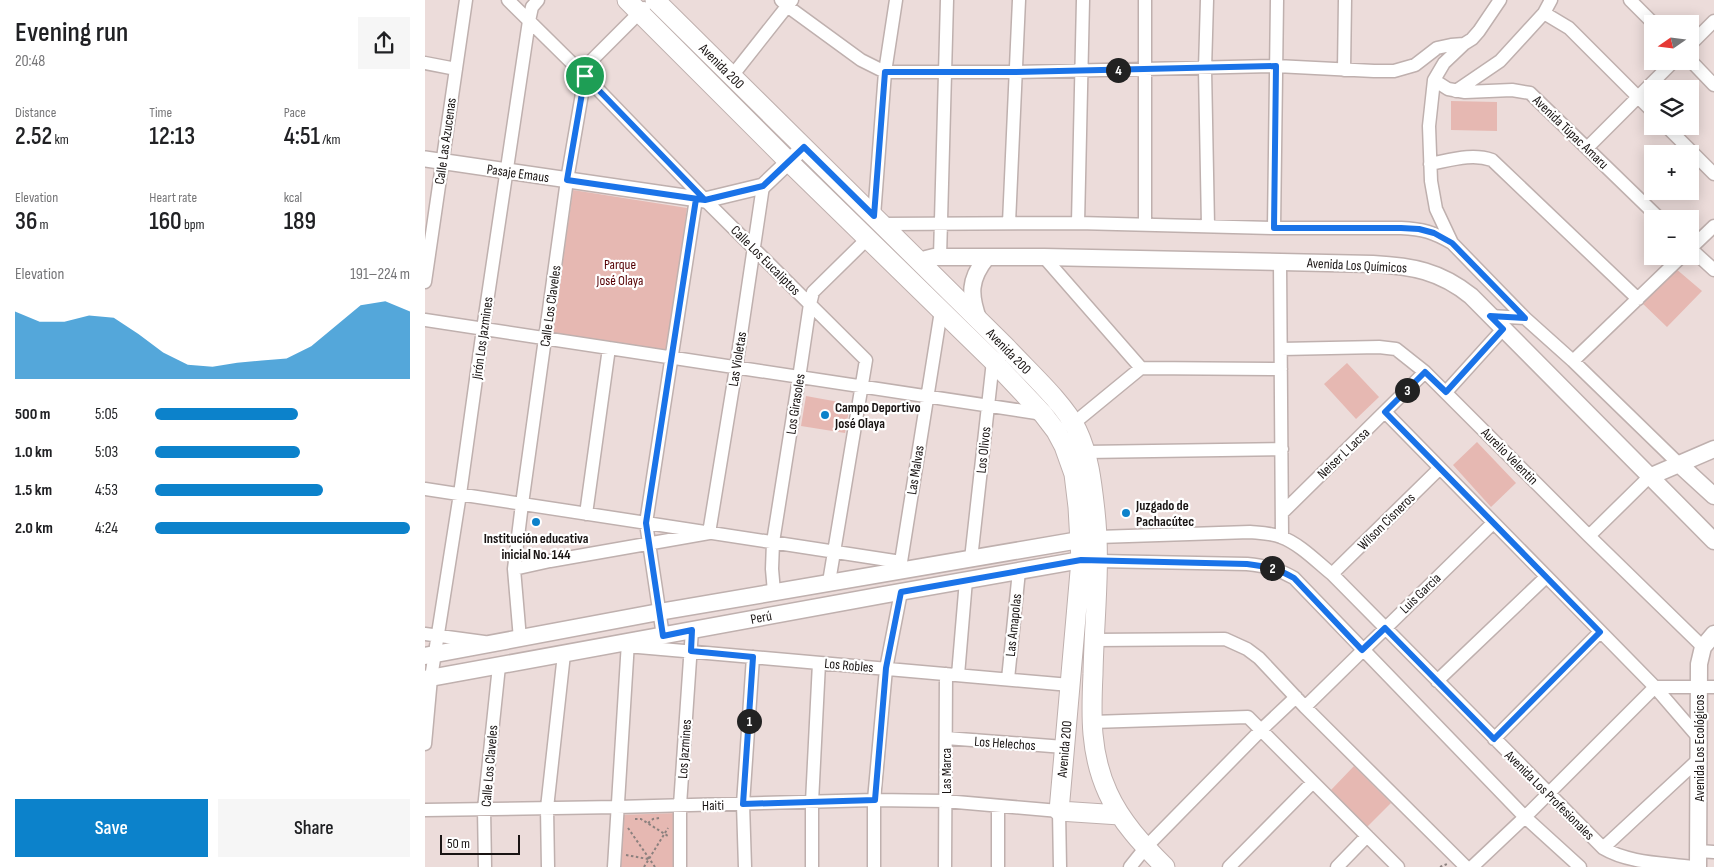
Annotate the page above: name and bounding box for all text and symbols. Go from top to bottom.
north arrow [1644,15,1699,70]
map controls [1644,15,1699,265]
text: Evening run [15,16,128,49]
button: share [358,17,410,69]
street label: Avenida 200 [695,39,748,93]
text: 20:48 [15,52,45,71]
pin [564,55,606,97]
pin: 4 [1105,58,1131,82]
icon: arrive [571,62,599,90]
text: 4 [1115,62,1122,79]
button: layers [1644,80,1699,135]
street label: Avenida Túpac Amaru [1528,91,1612,173]
street label: Calle Las Azucenas [431,97,460,186]
text: Distance [15,104,56,121]
text: Time [149,104,172,121]
text: Pace [284,104,306,121]
text: 2.52 [15,121,52,152]
text: 12:13 [149,121,195,152]
text: 4:51 [284,121,320,152]
text: km [52,131,69,148]
text: /km [320,131,340,148]
button: + [1644,145,1699,200]
street label: Pasaje Emaus [486,161,550,186]
text: Elevation [15,189,58,206]
text: Heart rate [149,189,197,206]
text: kcal [284,189,302,206]
text: 36 [15,206,37,237]
text: 160 [149,206,182,237]
text: 189 [284,206,316,237]
button: − [1644,210,1699,265]
text: m [37,216,49,233]
text: bpm [182,216,205,233]
street label: Calle Los Eucaliptos [727,222,804,299]
street label: Avenida Los Químicos [1305,254,1407,277]
park label: Parque José Olaya [596,256,643,289]
street label: Calle Los Claveles [536,264,565,348]
text: Elevation [15,265,64,284]
text: 191–224 m [350,265,410,284]
street label: Jirón Los Jazmines [468,296,497,381]
street label: Avenida 200 [982,324,1035,378]
street label: Las Violetas [725,330,750,388]
street label: Los Girasoles [782,373,809,436]
pin: 3 [1395,378,1419,402]
text: 3 [1404,382,1411,399]
place label: Campo Deportivo José Olaya [834,399,921,432]
text: 500 m [15,405,50,424]
text: 5:05 [95,405,118,424]
marker: Campo Deportivo José Olaya [819,409,831,421]
street label: Neiser L Lacsa [1314,424,1373,482]
street label: Aurelio Velentin [1477,424,1542,488]
street label: Los Olivos [973,426,994,474]
text: 1.0 km [15,443,52,462]
text: 5:03 [95,443,118,462]
street label: Las Malvas [903,444,928,496]
text: 1.5 km [15,481,52,500]
text: 4:53 [95,481,118,500]
street label: Wilson Cisneros [1354,489,1419,554]
place label: Juzgado de Pachacútec [1135,497,1194,530]
marker: Juzgado de Pachacútec [1120,507,1132,519]
marker: Institución educativa inicial No. 144 [530,516,542,528]
text: 2.0 km [15,519,53,538]
text: 4:24 [95,519,118,538]
place label: Institución educativa inicial No. 144 [484,530,589,563]
pin: 2 [1259,556,1285,580]
text: 2 [1269,560,1276,577]
street label: Luis Garcia [1396,570,1444,617]
street label: Las Amapolas [1002,593,1025,657]
street label: Perú [749,607,773,628]
street label: Los Robles [824,655,874,676]
street label: Avenida Los Ecológicos [1691,695,1708,802]
pin: 1 [737,708,761,734]
text: 1 [747,713,752,730]
street label: Los Jazmines [674,719,695,779]
street label: Avenida 200 [1053,720,1075,779]
street label: Calle Los Claveles [477,724,502,808]
street label: Los Helechos [974,733,1036,754]
street label: Avenida Los Profesionales [1501,746,1598,844]
street label: Las Marca [938,748,955,794]
street label: Haiti [702,797,724,814]
button: Save [15,799,208,857]
button: Share [218,799,410,857]
scale bar [440,832,520,855]
text: 50 m [447,835,470,852]

